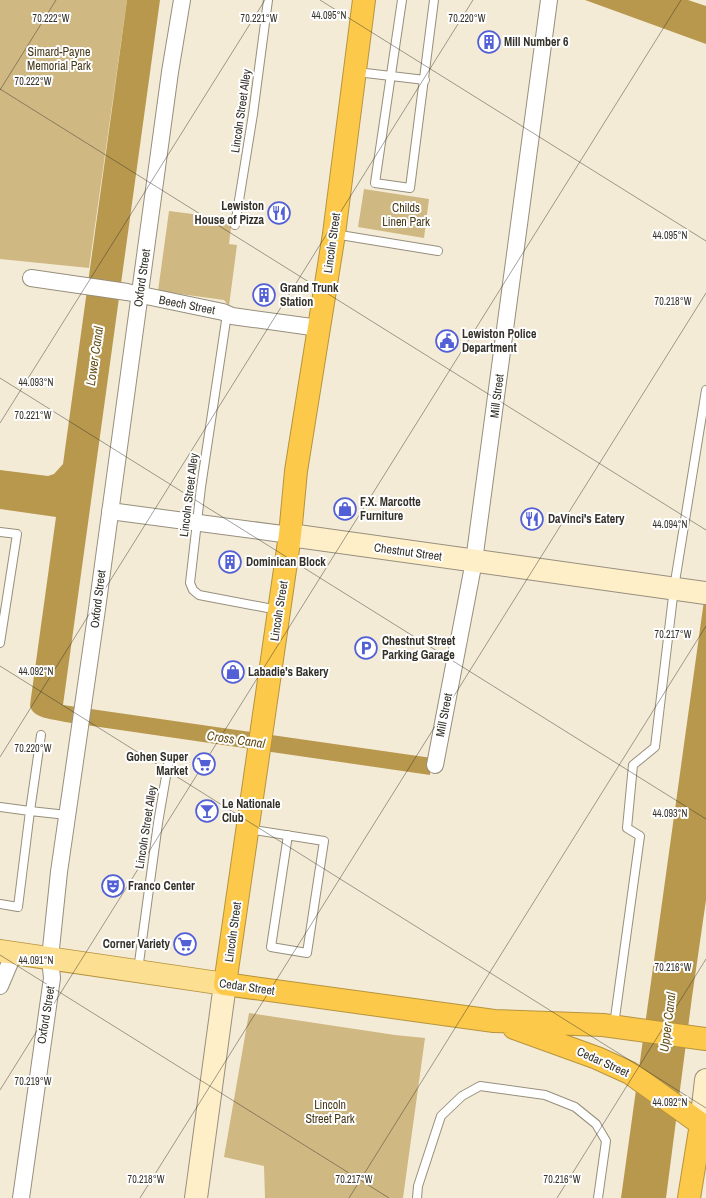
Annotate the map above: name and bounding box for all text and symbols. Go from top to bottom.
text: 44.095°N [312,9,347,22]
text: 70.222°W [33,12,70,25]
text: 70.221°W [241,12,278,25]
text: 70.220°W [449,12,486,25]
building icon: Mill Number 6 [476,29,502,55]
place label: Mill Number 6 [504,34,569,50]
park label: Simard-Payne Memorial Park [27,44,91,74]
street label: Lincoln Street Alley [227,68,255,154]
text: 70.222°W [15,75,52,88]
place label: Lewiston House of Pizza [195,198,265,228]
restaurant icon: Lewiston House of Pizza [266,200,292,226]
park label: Childs Linen Park [382,200,430,230]
street label: Lincoln Street [320,212,344,274]
text: 44.095°N [653,229,688,242]
street label: Oxford Street [130,248,154,308]
place label: Grand Trunk Station [280,280,339,310]
building icon: Grand Trunk Station [251,282,277,308]
street label: Beech Street [158,292,217,318]
text: 70.218°W [655,295,692,308]
water label: Lower Canal [82,325,107,387]
place label: Lewiston Police Department [462,326,537,356]
public building icon: Lewiston Police Department [434,328,460,354]
street label: Mill Street [486,373,508,419]
text: 44.093°N [19,376,54,389]
text: 70.221°W [15,409,52,422]
street label: Lincoln Street Alley [176,452,202,538]
place label: F.X. Marcotte Furniture [360,494,421,524]
shop icon: F.X. Marcotte Furniture [332,496,358,522]
restaurant icon: DaVinci's Eatery [519,506,545,532]
place label: DaVinci's Eatery [548,511,625,527]
text: 44.094°N [653,518,688,531]
street label: Chestnut Street [373,539,443,565]
building icon: Dominican Block [217,549,243,575]
place label: Dominican Block [246,554,326,570]
street label: Oxford Street [86,569,110,629]
street label: Lincoln Street [266,580,292,642]
text: 70.217°W [655,628,692,641]
place label: Chestnut Street Parking Garage [382,633,456,663]
parking icon: Chestnut Street Parking Garage [353,635,379,661]
shop icon: Labadie's Bakery [220,659,246,685]
place label: Labadie's Bakery [248,664,329,680]
text: 44.092°N [19,665,54,678]
street label: Mill Street [432,691,456,738]
water label: Cross Canal [206,727,267,752]
text: 70.220°W [15,742,52,755]
place label: Gohen Super Market [126,749,189,779]
supermarket icon: Gohen Super Market [191,751,217,777]
street label: Lincoln Street Alley [132,784,161,870]
place label: Le Nationale Club [222,796,281,826]
bar icon: Le Nationale Club [194,798,220,824]
text: 44.093°N [653,807,688,820]
theatre icon: Franco Center [100,873,126,899]
place label: Franco Center [128,878,195,894]
street label: Lincoln Street [221,901,245,963]
supermarket icon: Corner Variety [172,931,198,957]
place label: Corner Variety [103,936,171,952]
text: 44.091°N [19,954,54,967]
text: 70.216°W [655,961,692,974]
street label: Cedar Street [218,975,276,999]
street label: Oxford Street [34,985,59,1045]
water label: Upper Canal [655,991,680,1053]
street label: Cedar Street [574,1043,632,1081]
text: 70.219°W [15,1075,52,1088]
text: 44.092°N [653,1096,688,1109]
park label: Lincoln Street Park [305,1097,355,1127]
text: 70.218°W [128,1173,165,1186]
text: 70.217°W [336,1173,373,1186]
text: 70.216°W [544,1173,581,1186]

